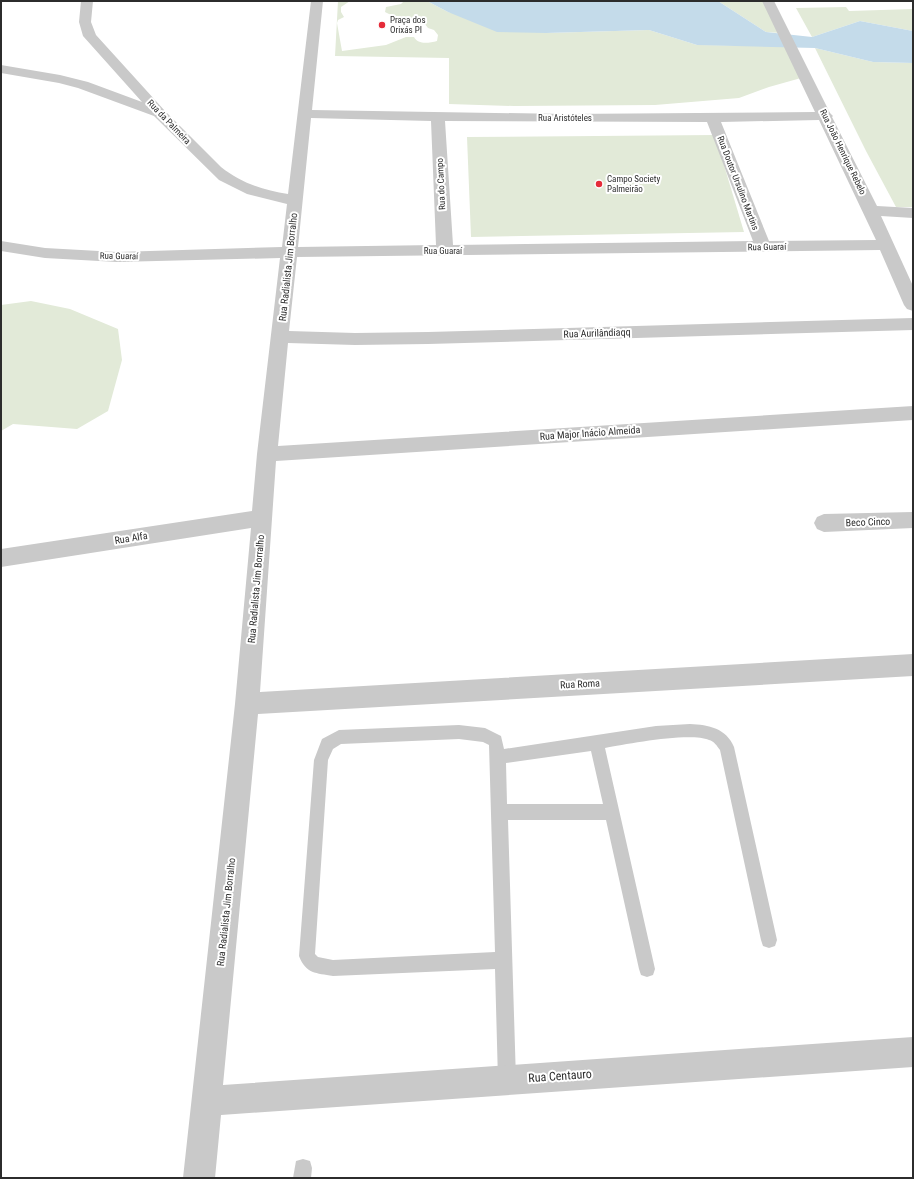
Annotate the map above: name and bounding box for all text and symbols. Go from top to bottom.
place label: Praça dos Orixás PI [390,15,426,35]
marker: Praça dos Orixás PI [377,20,387,30]
street label: Rua da Palmeira [145,98,193,146]
street label: Rua João Henrique Rebelo [818,108,868,197]
street label: Rua Aristóteles [538,113,592,123]
street label: Rua Doutor Ursulino Martins [715,135,761,231]
street label: Rua do Campo [435,157,447,210]
place label: Campo Society Palmeirão [607,174,661,194]
marker: Campo Society Palmeirão [594,179,604,189]
street label: Rua Radialista Jim Borralho [277,212,299,322]
street label: Rua Guaraí [748,242,787,252]
street label: Rua Guaraí [424,246,463,256]
street label: Rua Guaraí [100,251,139,261]
street label: Rua Aurilândiaqq [563,326,631,340]
street label: Rua Major Inácio Almeida [539,424,641,442]
street label: Beco Cinco [846,516,890,528]
street label: Rua Alfa [114,530,148,546]
street label: Rua Radialista Jim Borralho [246,534,266,644]
street label: Rua Roma [560,677,600,691]
street label: Rua Radialista Jim Borralho [215,857,237,967]
street label: Rua Centauro [528,1067,592,1085]

